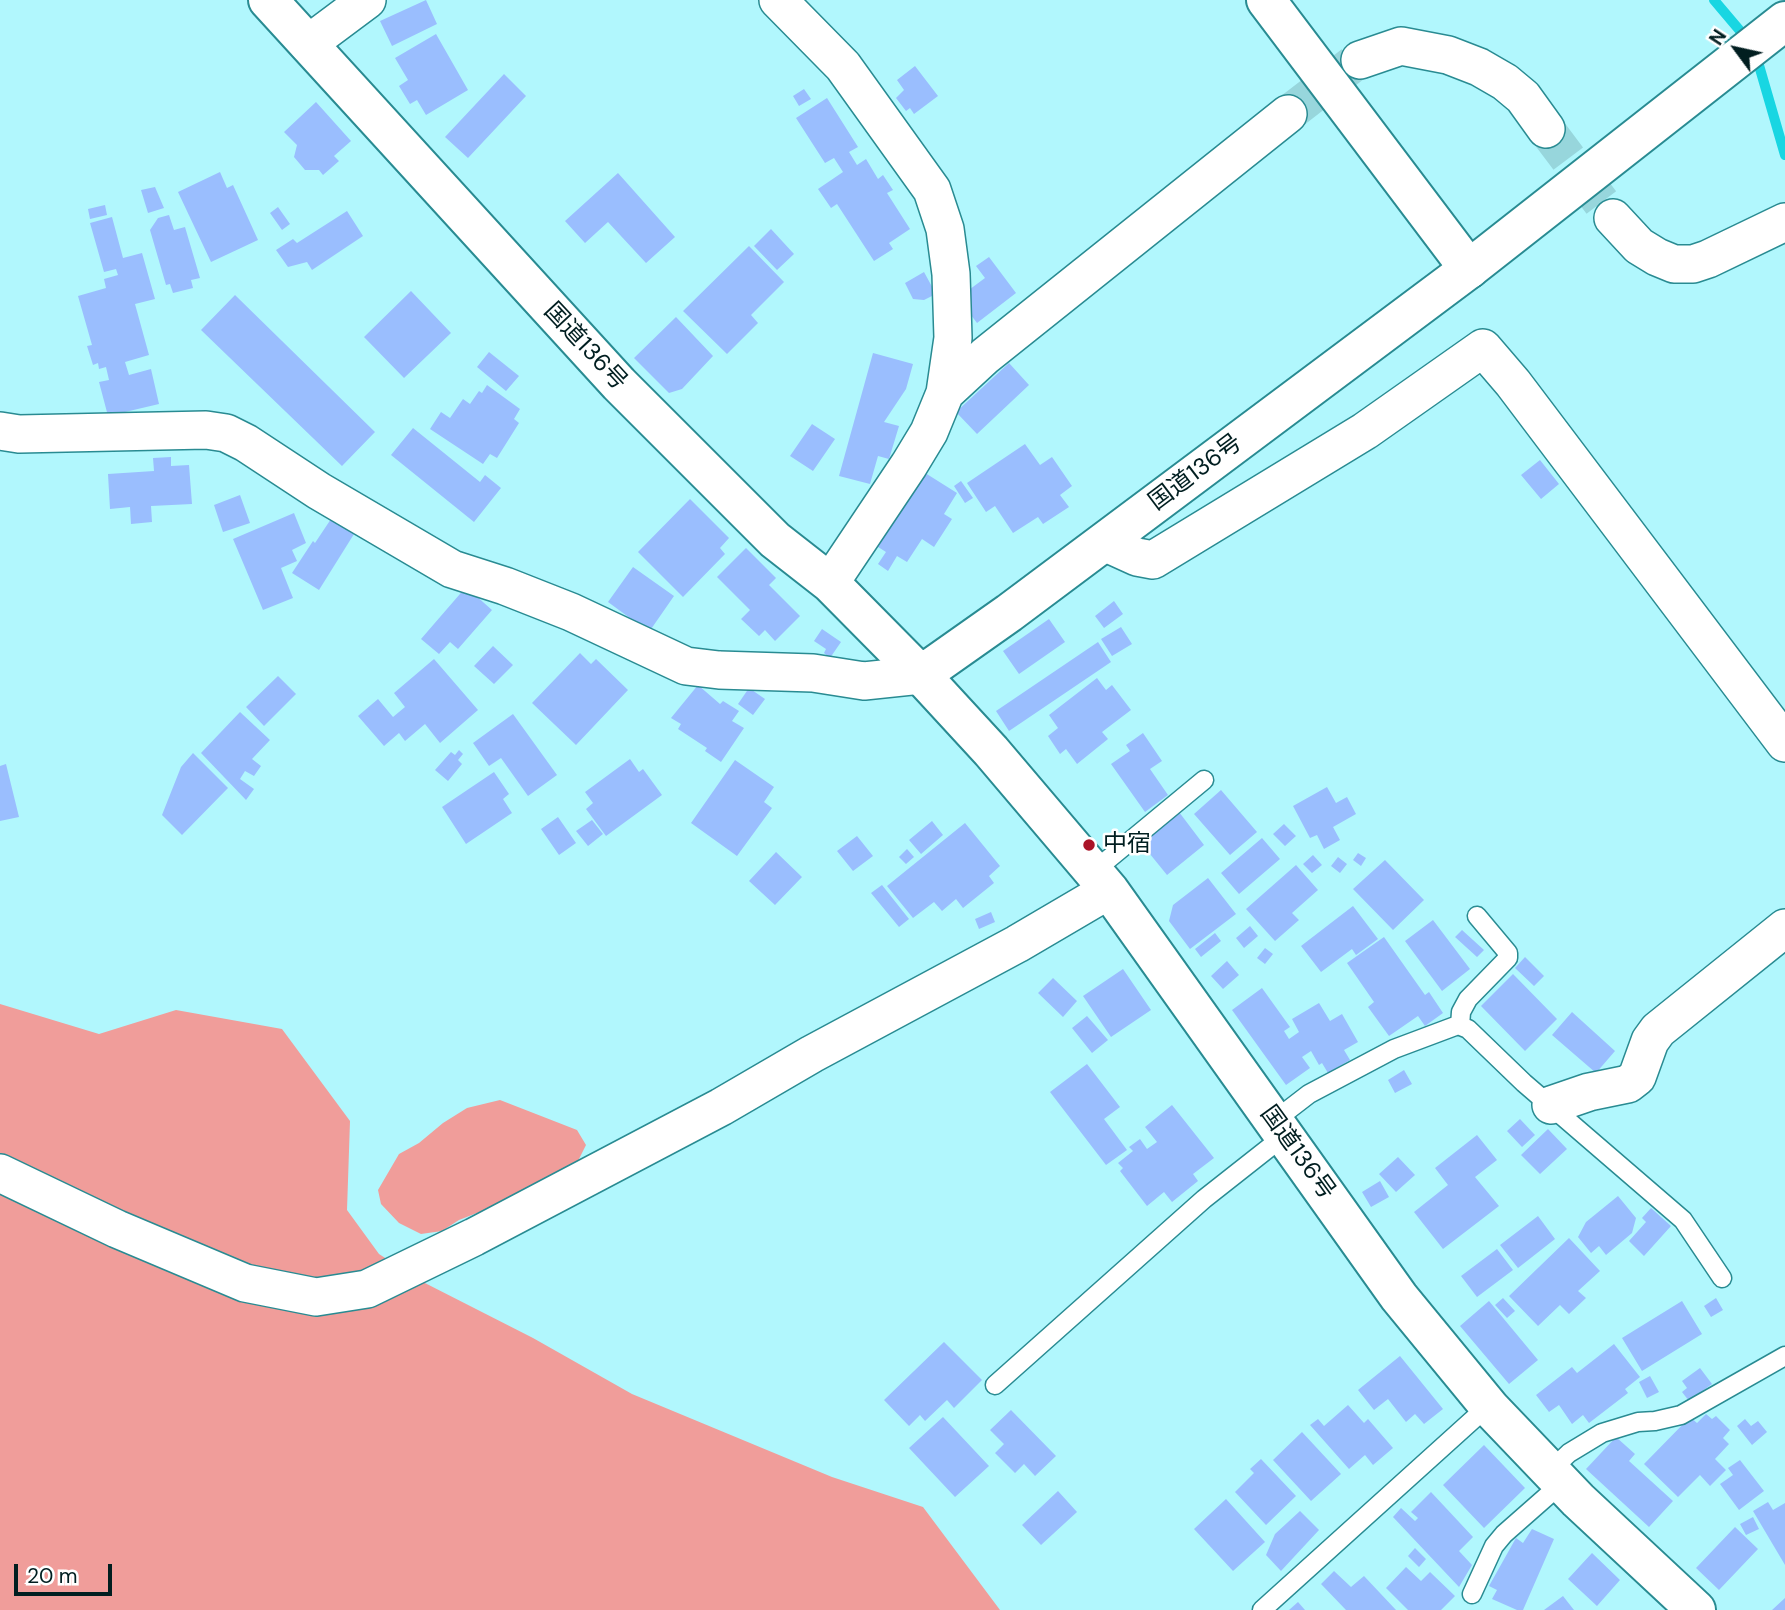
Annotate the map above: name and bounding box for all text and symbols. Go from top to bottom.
north arrow [1701,14,1771,84]
text: N [1704,25,1732,50]
street label: 国道136号 [537,297,633,397]
street label: 国道136号 [1144,429,1248,517]
place label: 中宿 [1103,831,1151,859]
marker: 中宿 [1081,837,1097,853]
street label: 国道136号 [1253,1101,1341,1205]
scale bar [18,1550,116,1594]
text: 20 m [27,1562,78,1590]

